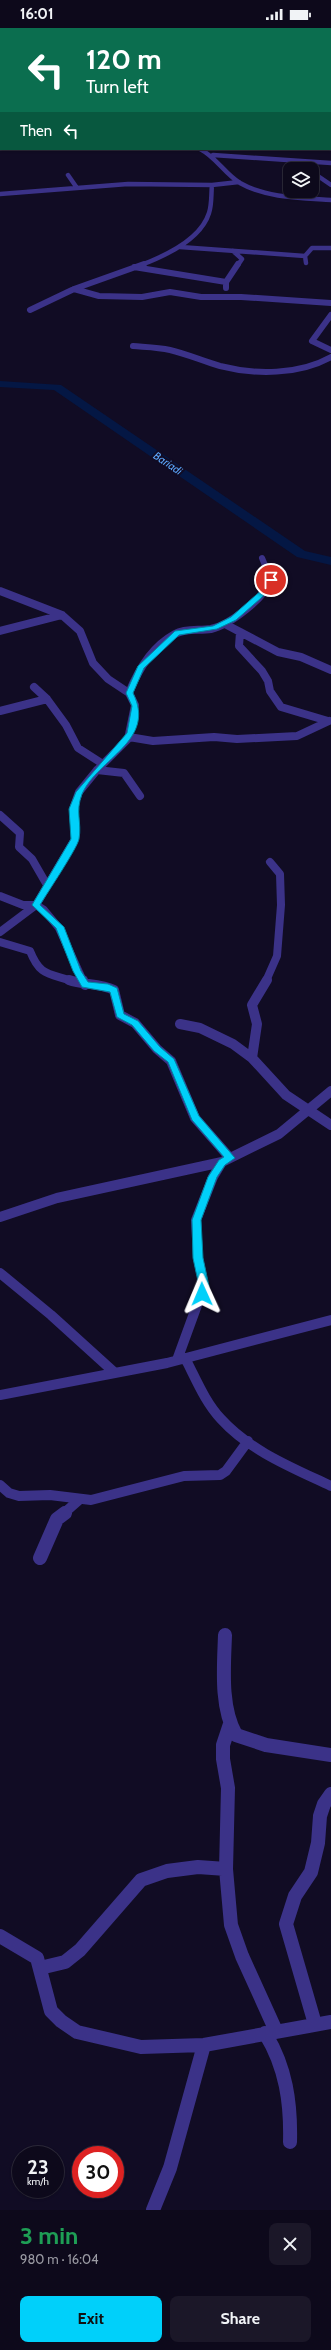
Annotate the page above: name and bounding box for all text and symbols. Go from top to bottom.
text: 16:01 [20,5,53,23]
text: 120 m [86,42,162,76]
icon: left [20,44,72,96]
text: Turn left [86,76,149,98]
icon: left [60,120,82,142]
text: Then [20,122,52,140]
map controls [283,162,319,198]
button: layers [283,162,319,198]
water label: Bariadi [151,448,186,478]
pin [254,563,288,597]
icon: arrive [260,569,282,591]
position arrow [181,1273,223,1315]
speed limit sign: 30 [72,2146,124,2198]
text: 23 [27,2155,49,2179]
text: km/h [27,2175,49,2188]
text: 3 min [20,2221,78,2250]
button: close [269,2223,311,2265]
text: 980 m · 16:04 [20,2251,99,2267]
button: Exit [20,2296,162,2342]
button: Share [170,2296,311,2342]

